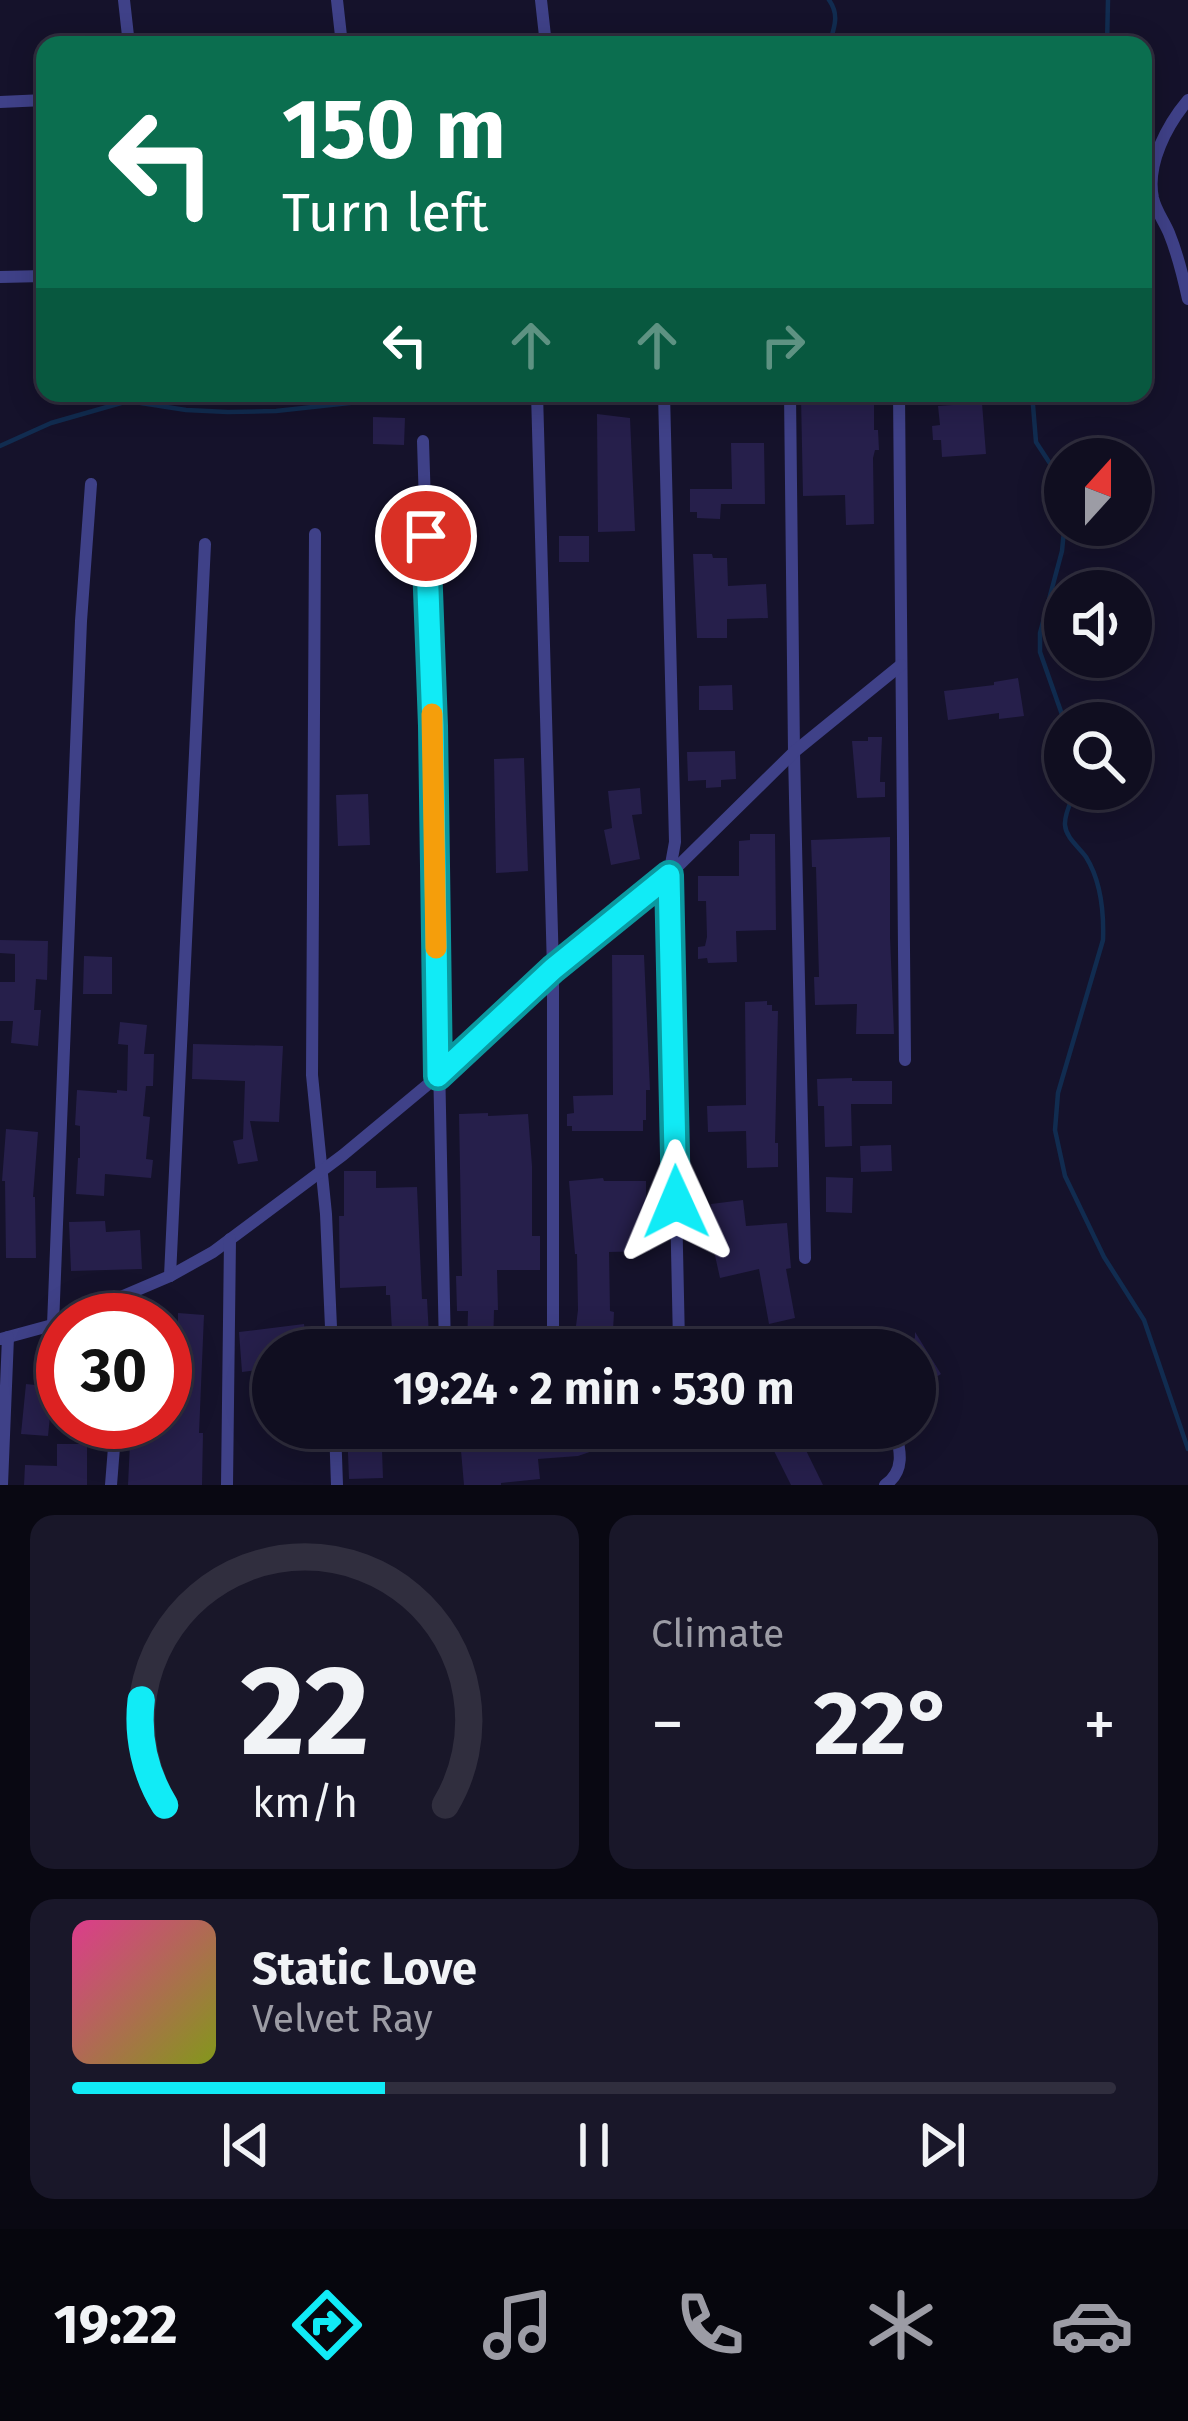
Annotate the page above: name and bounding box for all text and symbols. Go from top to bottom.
text: 150 m [282,79,506,180]
icon: left [84,84,240,240]
text: Turn left [282,181,489,245]
icon: left [372,312,438,378]
icon: ahead [498,312,564,378]
icon: ahead [624,312,690,378]
icon: right [750,312,816,378]
north arrow [1044,438,1152,546]
map controls [1044,438,1152,810]
pin [375,485,477,587]
icon: arrive [393,503,459,569]
button: sound [1044,570,1152,678]
button: search [1044,702,1152,810]
position arrow [613,1139,739,1265]
speed limit sign: 30 [36,1293,192,1449]
text: 19:24 · 2 min · 530 m [393,1362,795,1416]
text: Climate [651,1611,784,1657]
text: 22 [240,1637,369,1787]
text: 22° [814,1670,954,1778]
text: − [651,1685,684,1764]
text: + [1083,1685,1116,1764]
text: km/h [251,1777,358,1828]
text: Static Love [252,1942,477,1996]
text: Velvet Ray [252,1996,433,2042]
icon: previous [213,2112,279,2178]
icon: pause [561,2112,627,2178]
icon: next [909,2112,975,2178]
icon: directions [285,2283,369,2367]
icon: music [476,2283,560,2367]
icon: phone [668,2283,752,2367]
icon: climate [859,2283,943,2367]
icon: car [1050,2283,1134,2367]
text: 19:22 [54,2293,178,2357]

